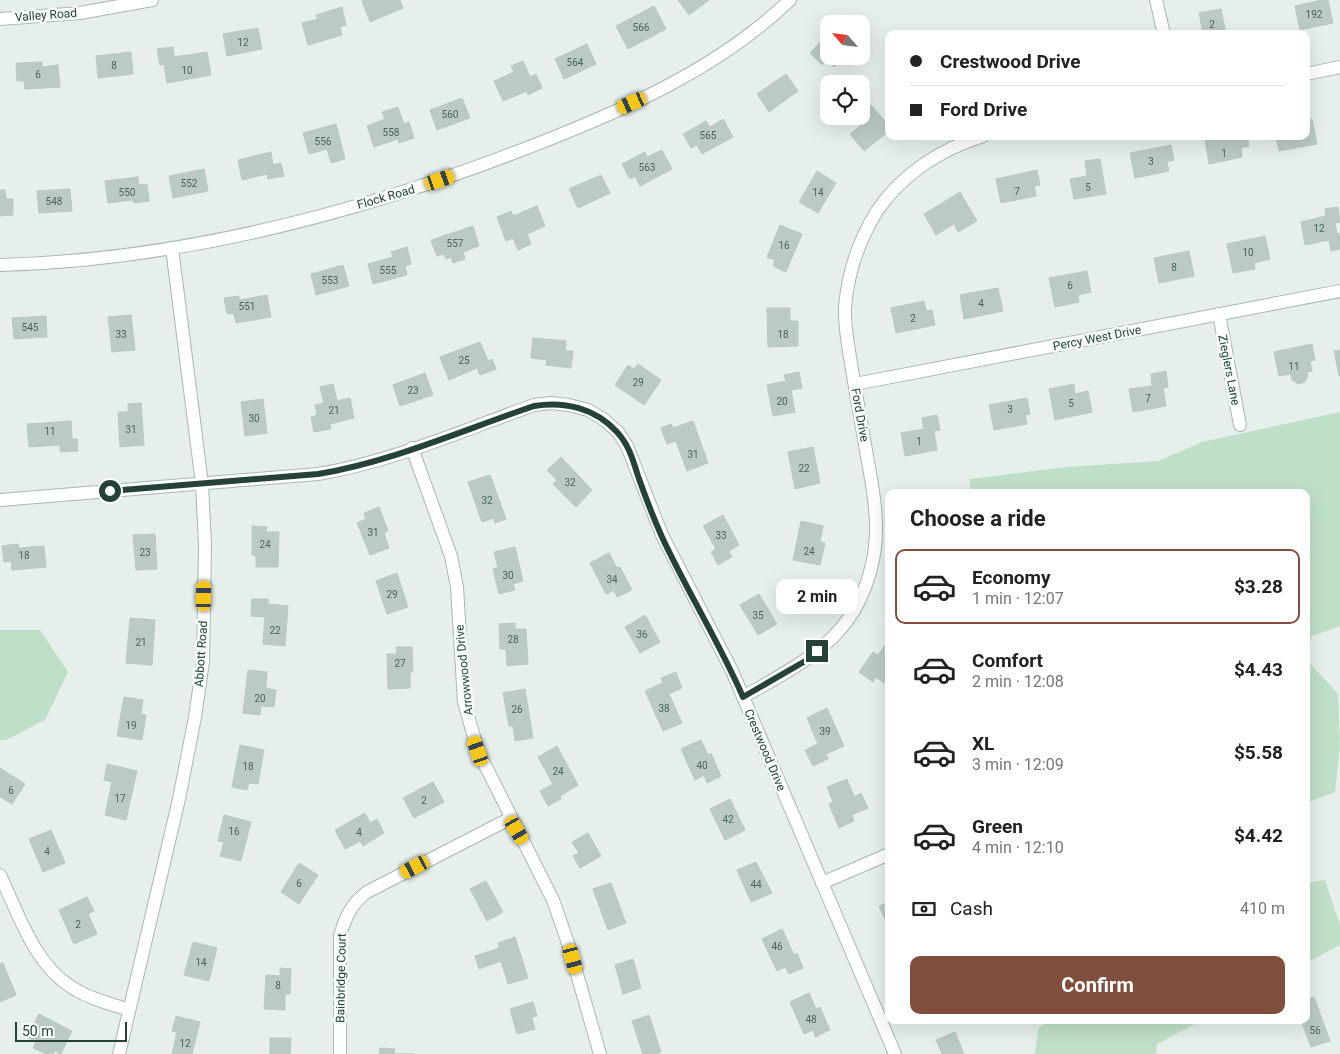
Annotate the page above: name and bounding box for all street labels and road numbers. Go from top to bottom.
street label: Valley Road [14,6,78,24]
street label: Flock Road [356,182,416,212]
street label: Percy West Drive [1052,323,1142,353]
street label: Zieglers Lane [1215,333,1243,407]
street label: Ford Drive [848,387,872,443]
street label: Abbott Road [192,620,210,688]
street label: Arrowwood Drive [452,624,476,716]
street label: Crestwood Drive [741,707,789,793]
street label: Bainbridge Court [333,933,349,1023]

